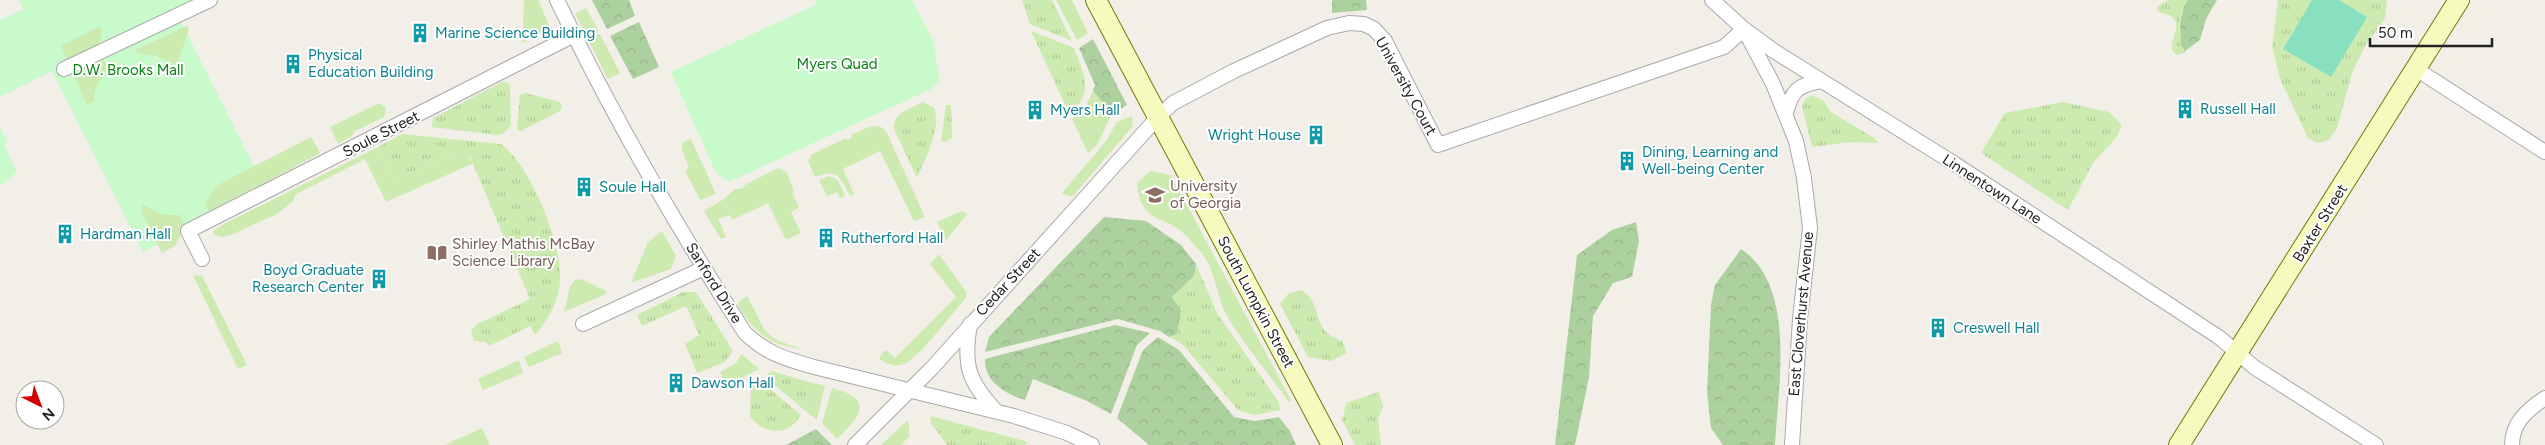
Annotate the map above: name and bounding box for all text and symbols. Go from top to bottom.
scale bar [2370,15,2492,47]
building icon: Marine Science Building [409,22,431,44]
place label: Marine Science Building [435,24,595,42]
text: 50 m [2378,24,2413,42]
street label: University Court [1372,34,1441,139]
place label: Physical Education Building [308,46,434,81]
building icon: Physical Education Building [282,53,304,75]
park label: Myers Quad [797,55,877,73]
park label: D.W. Brooks Mall [72,61,184,79]
building icon: Russell Hall [2174,98,2196,120]
building icon: Myers Hall [1024,99,1046,121]
place label: Russell Hall [2200,100,2276,118]
place label: Myers Hall [1050,101,1120,119]
street label: Soule Street [340,107,423,161]
building icon: Wright House [1305,124,1327,146]
place label: Wright House [1208,126,1301,144]
place label: Dining, Learning and Well-being Center [1642,143,1778,178]
building icon: Dining, Learning and Well-being Center [1616,150,1638,172]
street label: Linnentown Lane [1939,150,2045,228]
building icon: Soule Hall [573,176,595,198]
place label: University of Georgia [1170,177,1241,212]
place label: Soule Hall [599,178,666,196]
street label: Baxter Street [2289,180,2351,265]
school or university icon: University of Georgia [1144,184,1166,206]
building icon: Hardman Hall [54,223,76,245]
place label: Hardman Hall [80,225,171,243]
building icon: Rutherford Hall [815,227,837,249]
place label: Rutherford Hall [841,229,943,247]
street label: East Cloverhurst Avenue [1785,231,1817,397]
street label: South Lumpkin Street [1214,233,1299,371]
place label: Shirley Mathis McBay Science Library [452,235,595,270]
street label: Sanford Drive [682,239,746,327]
library icon: Shirley Mathis McBay Science Library [426,242,448,264]
street label: Cedar Street [972,244,1044,320]
place label: Boyd Graduate Research Center [252,261,364,296]
building icon: Boyd Graduate Research Center [368,268,390,290]
building icon: Creswell Hall [1927,317,1949,339]
place label: Creswell Hall [1953,319,2040,337]
building icon: Dawson Hall [665,372,687,394]
place label: Dawson Hall [691,374,774,392]
north arrow [15,380,65,430]
text: N [39,404,58,424]

